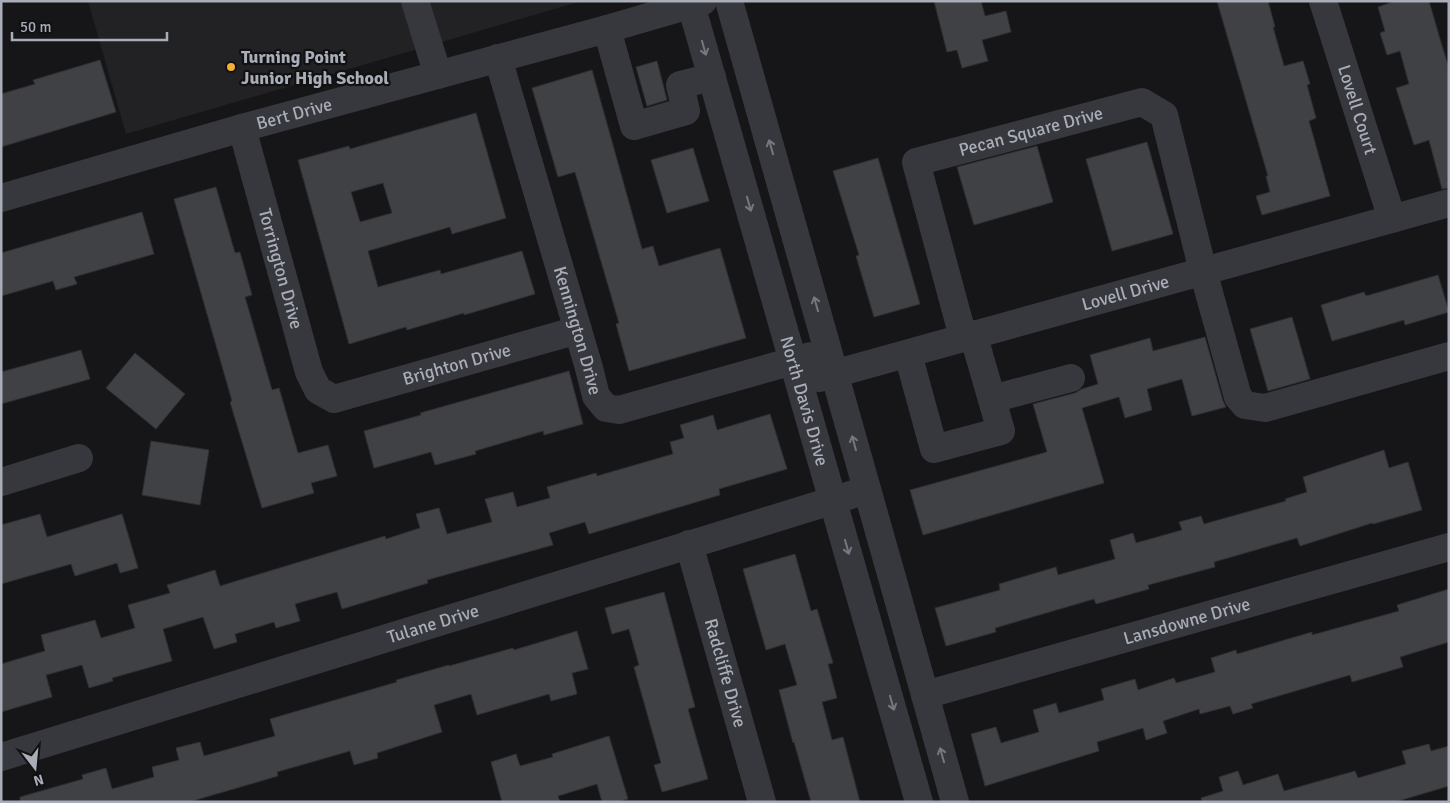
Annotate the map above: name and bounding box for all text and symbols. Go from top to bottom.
scale bar [12,10,168,42]
text: 50 m [20,18,51,36]
one-way arrow [699,40,709,56]
place label: Turning Point Junior High School [241,46,389,89]
marker: Turning Point Junior High School [225,61,237,73]
street label: Lovell Court [1333,62,1382,157]
street label: Bert Drive [254,93,334,135]
street label: Pecan Square Drive [956,102,1105,161]
one-way arrow [766,140,775,156]
one-way arrow [745,196,754,212]
street label: Torrington Drive [254,206,308,332]
street label: Kennington Drive [549,264,606,397]
street label: Lovell Drive [1079,270,1172,316]
one-way arrow [810,296,820,312]
street label: North Davis Drive [775,334,833,468]
street label: Brighton Drive [400,339,513,390]
one-way arrow [849,435,858,451]
one-way arrow [843,539,853,555]
street label: Lansdowne Drive [1121,593,1253,649]
street label: Tulane Drive [384,599,481,648]
street label: Radcliffe Drive [700,616,751,730]
one-way arrow [887,695,897,711]
north arrow [10,743,60,793]
one-way arrow [937,747,946,763]
text: N [31,771,45,790]

